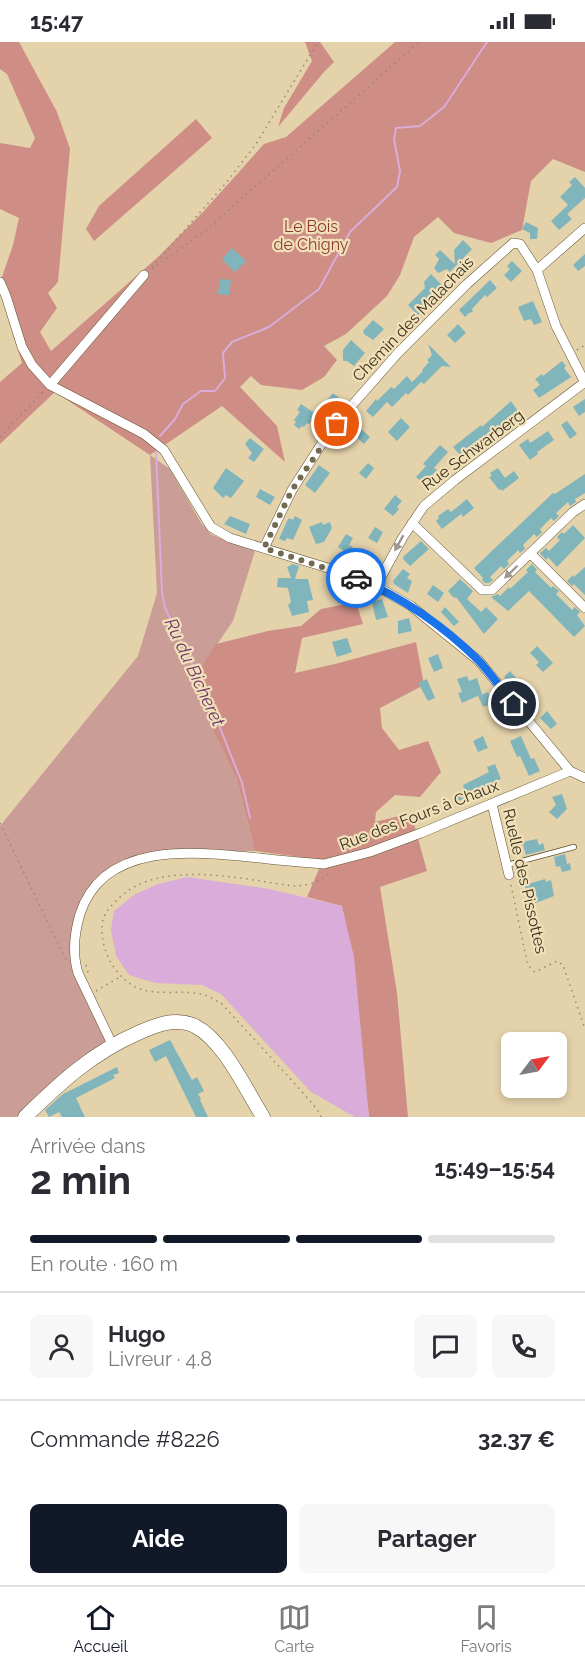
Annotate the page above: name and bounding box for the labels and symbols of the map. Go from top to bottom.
park label: Le Bois de Chigny [274,217,349,254]
street label: Chemin des Malachais [348,252,478,385]
pin [311,398,362,449]
street label: Rue Schwarberg [418,406,528,494]
one-way arrow [394,535,405,551]
courier [326,548,386,608]
one-way arrow [504,564,518,578]
water label: Ru du Bicheret [161,614,229,730]
pin [488,678,539,729]
street label: Rue des Fours à Chaux [337,776,501,854]
street label: Ruelle des Pissottes [499,806,551,956]
north arrow [501,1032,567,1098]

